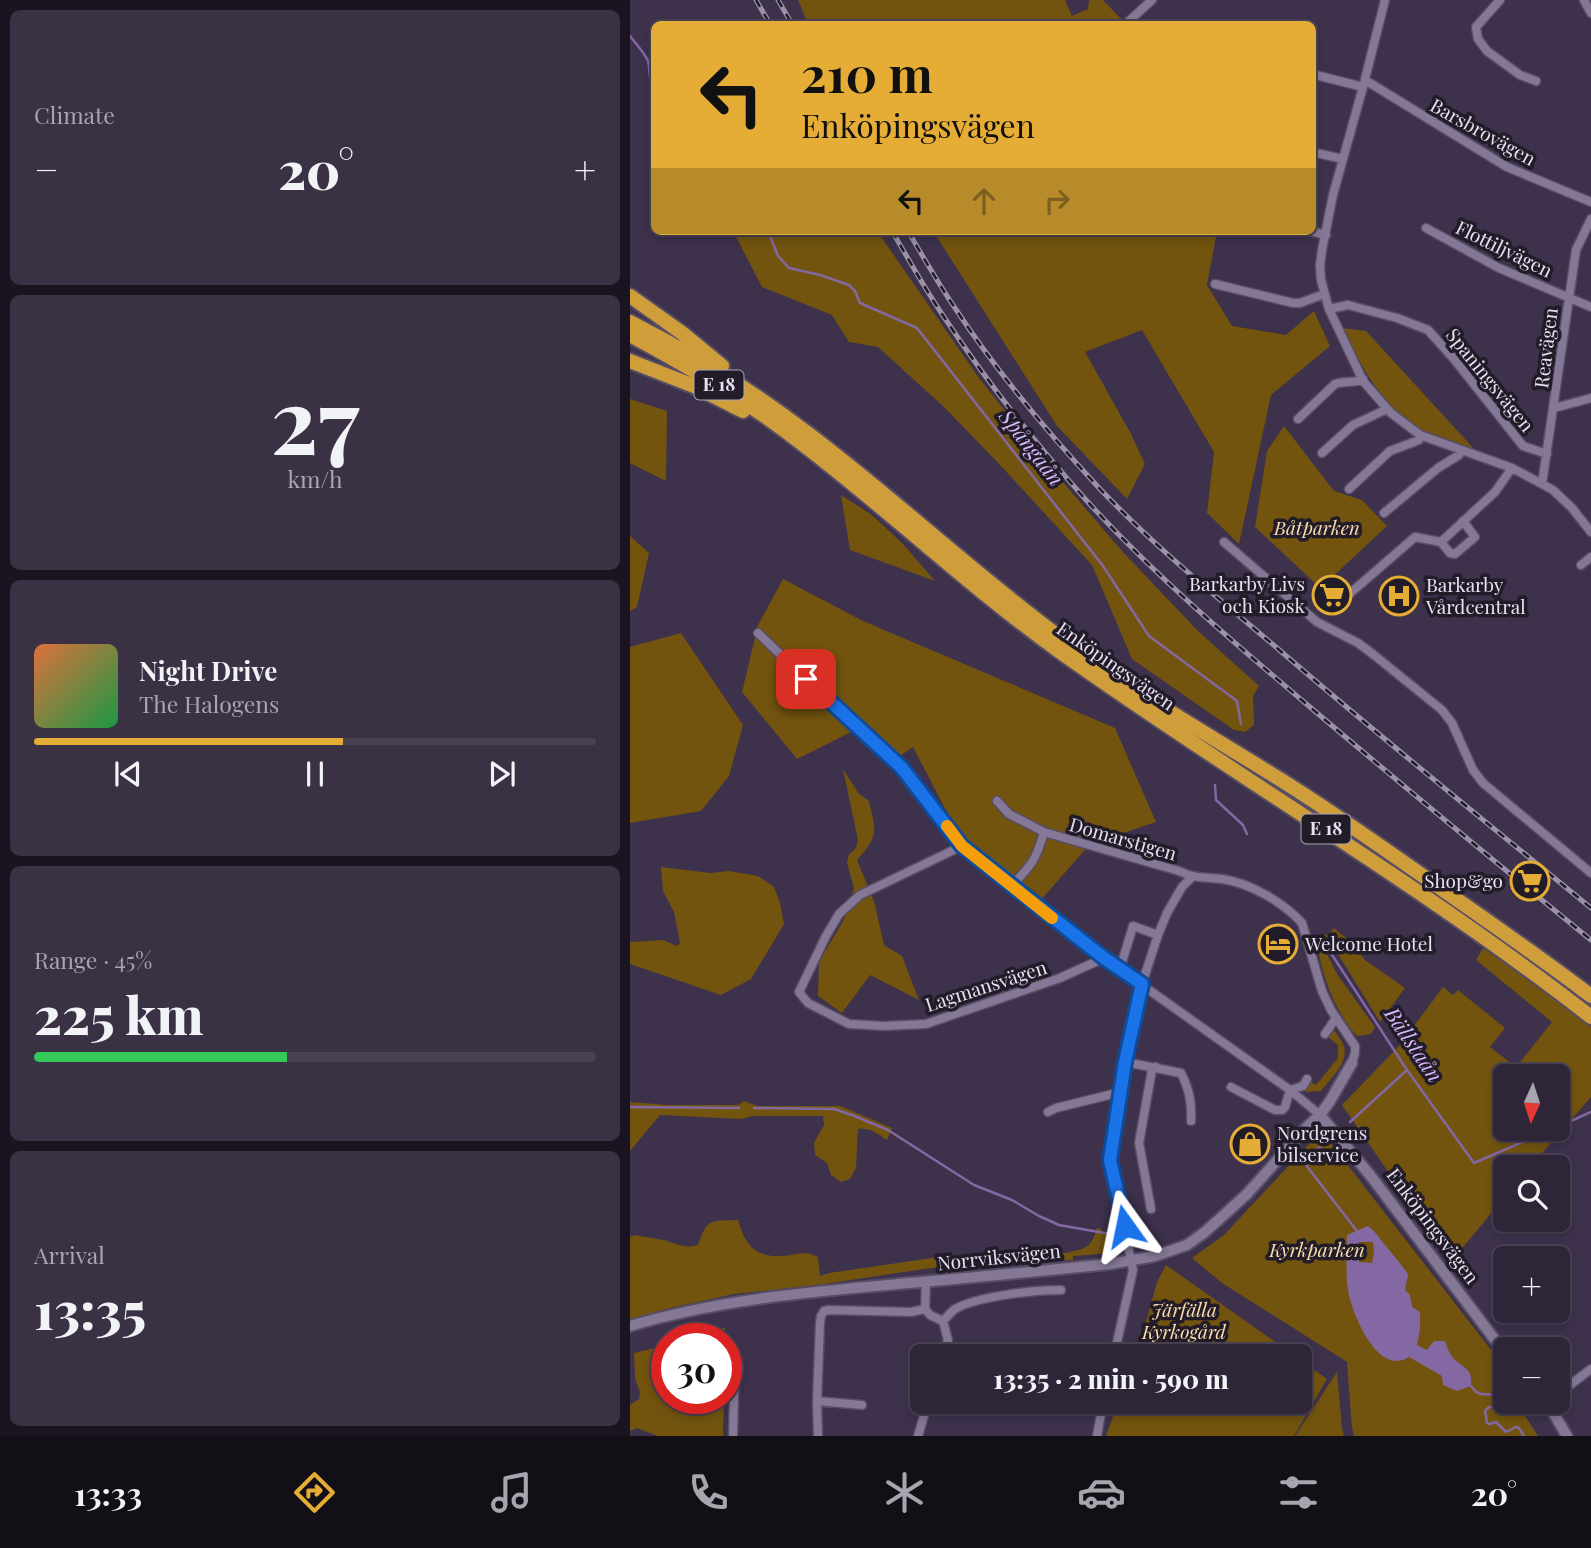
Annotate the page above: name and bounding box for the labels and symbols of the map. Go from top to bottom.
street label: Barsbrovägen [1426,91,1541,171]
street label: Flottiljvägen [1452,214,1558,283]
street label: Reavägen [1527,306,1563,390]
street label: Spaningsvägen [1441,322,1541,437]
road number: E 18 [694,370,744,400]
water label: Spångaån [993,402,1071,491]
park label: Båtparken [1273,514,1360,540]
place label: Barkarby Livs och Kiosk [1189,570,1306,618]
place label: Barkarby Vårdcentral [1425,571,1526,619]
supermarket icon: Barkarby Livs och Kiosk [1311,574,1353,616]
hospital icon: Barkarby Vårdcentral [1378,575,1420,617]
street label: Enköpingsvägen [1052,615,1181,716]
pin [776,649,836,709]
street label: Domarstigen [1067,810,1181,866]
road number: E 18 [1302,814,1350,844]
supermarket icon: Shop&go [1509,860,1551,902]
place label: Shop&go [1424,867,1503,893]
hotel icon: Welcome Hotel [1257,923,1299,965]
place label: Welcome Hotel [1304,930,1433,956]
street label: Lagmansvägen [922,953,1050,1017]
water label: Bällstaån [1379,1000,1450,1087]
north arrow [1493,1064,1570,1141]
place label: Nordgrens bilservice [1277,1119,1367,1167]
shop icon: Nordgrens bilservice [1229,1123,1271,1165]
street label: Enköpingsvägen [1382,1162,1486,1289]
position arrow [1088,1189,1162,1263]
park label: Kyrkparken [1268,1236,1365,1262]
street label: Norrviksvägen [936,1237,1062,1275]
park label: Järfälla Kyrkogård [1141,1296,1227,1344]
speed limit sign: 30 [651,1323,742,1414]

